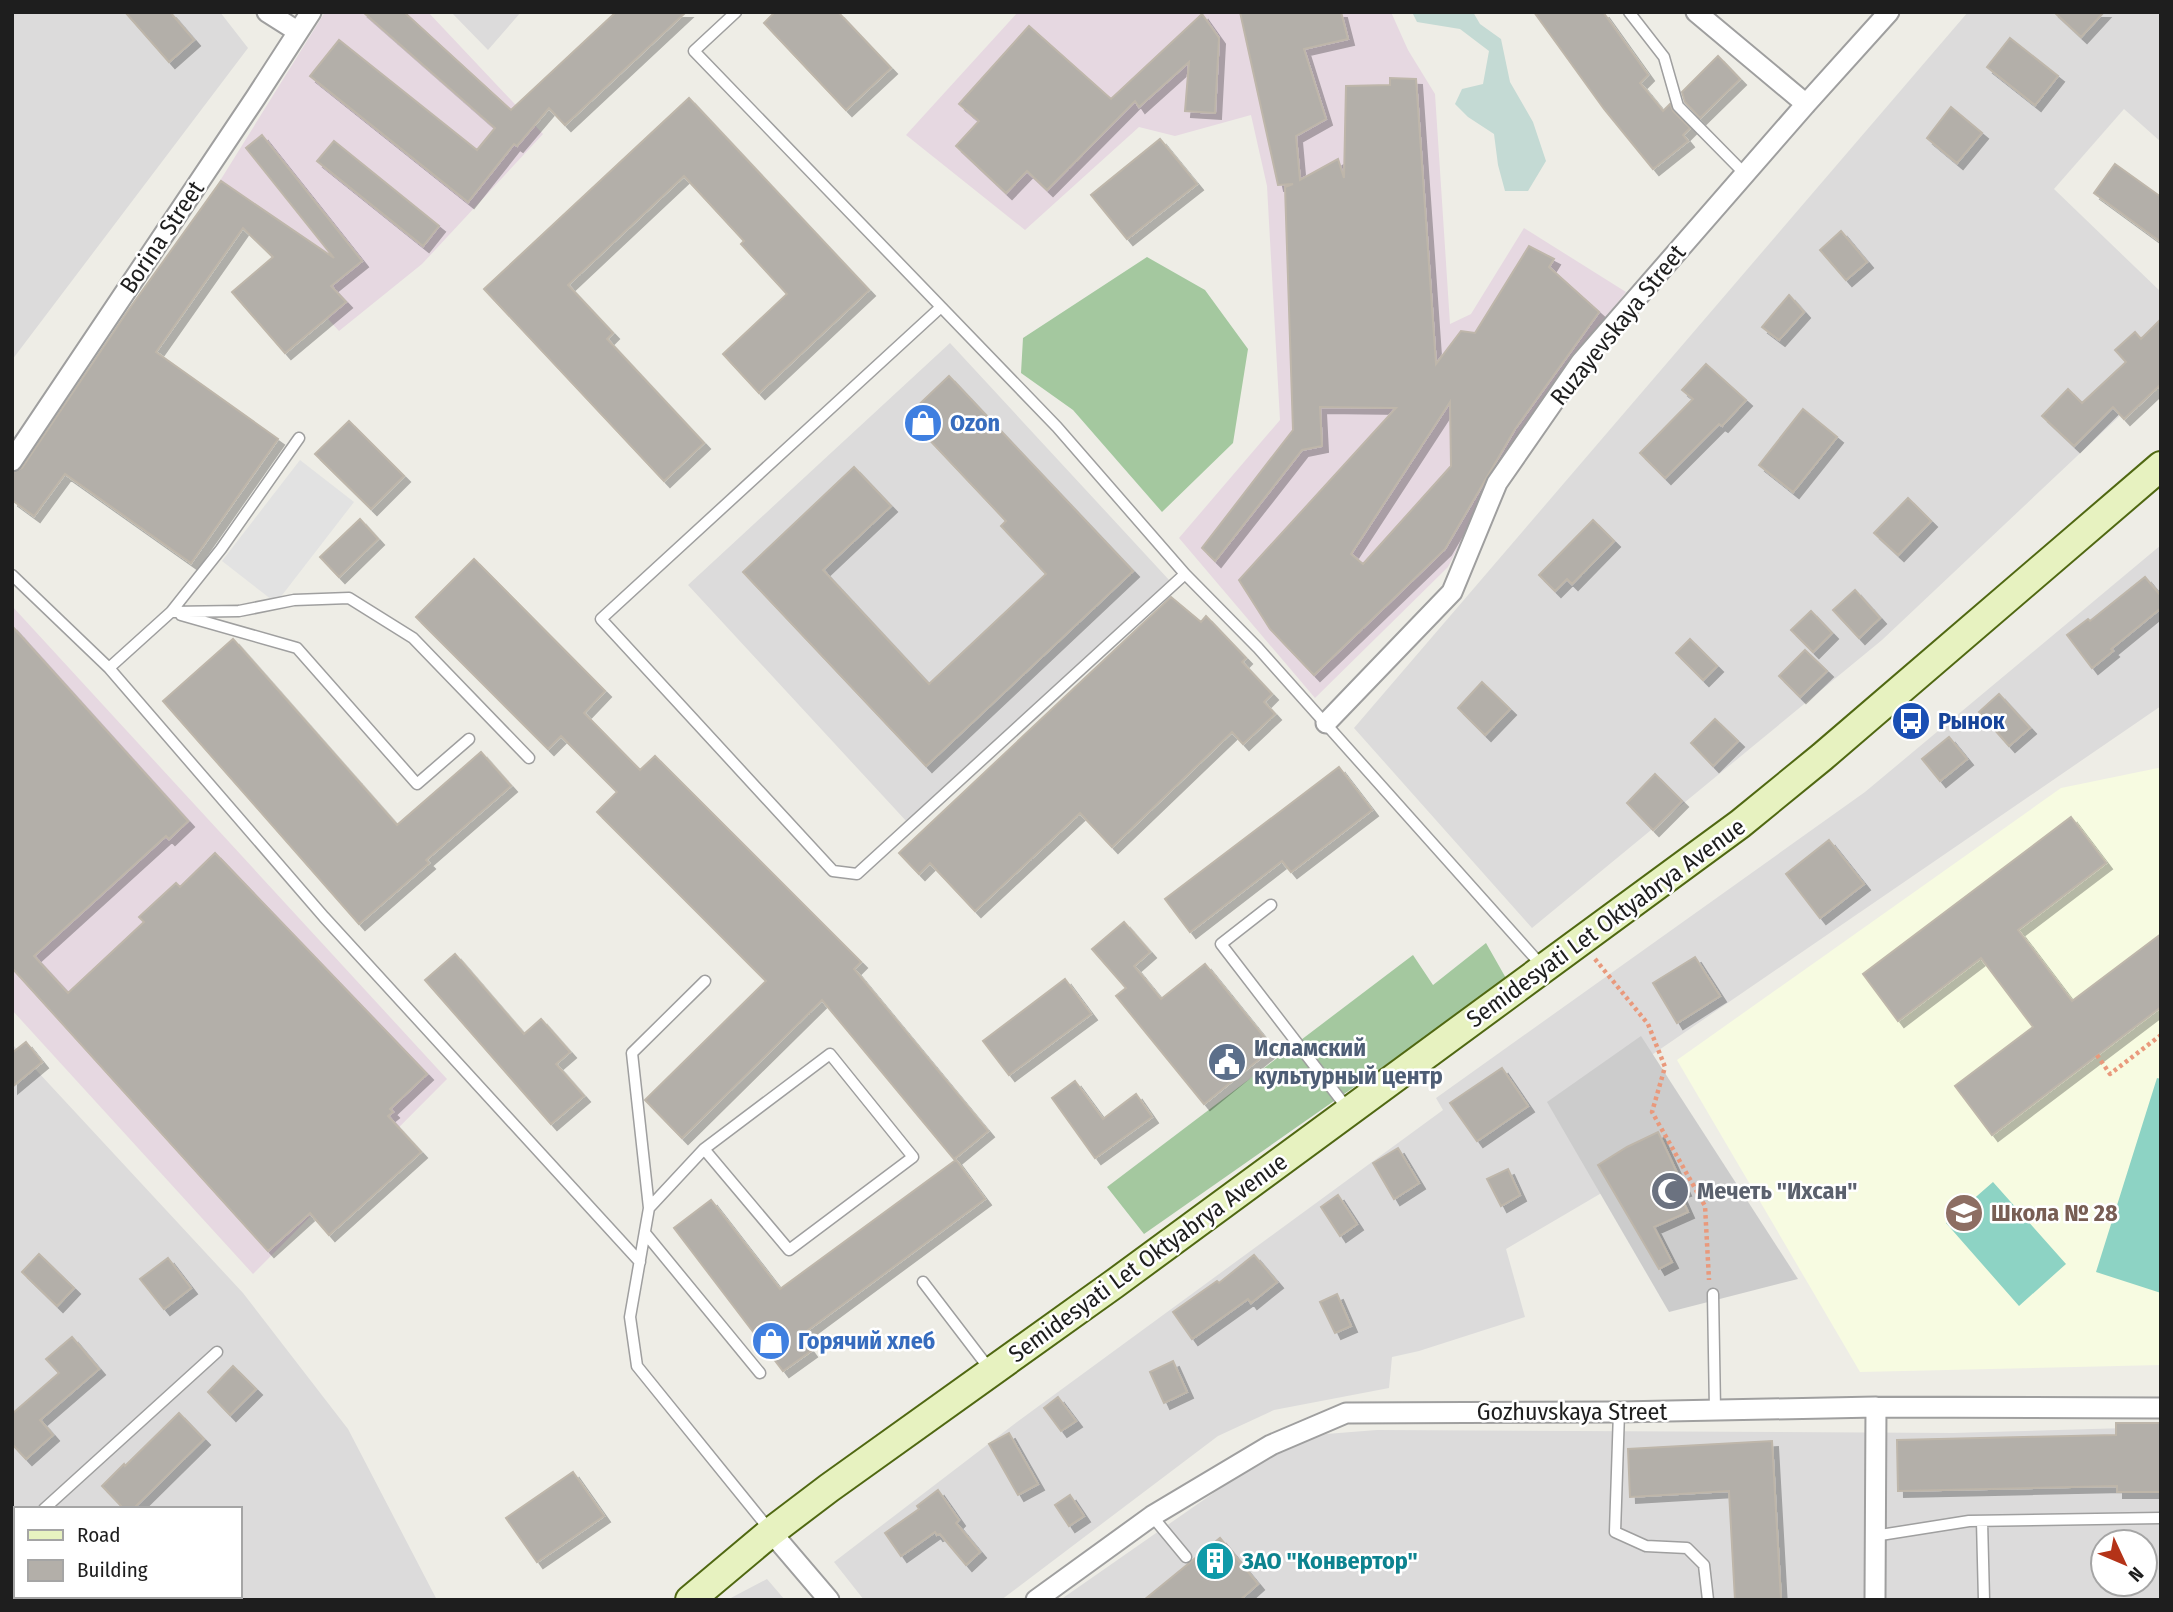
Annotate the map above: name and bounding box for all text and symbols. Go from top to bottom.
street label: Borina Street [114,175,210,298]
street label: Ruzayevskaya Street [1545,239,1691,411]
shop icon: Ozon [902,402,944,444]
place label: Ozon [950,409,1000,437]
bus stop icon: Рынок [1890,700,1932,742]
place label: Рынок [1938,707,2006,735]
street label: Semidesyati Let Oktyabrya Avenue [1461,813,1751,1033]
place label: Исламский культурный центр [1254,1034,1443,1090]
public building icon: Исламский культурный центр [1206,1041,1248,1083]
street label: Semidesyati Let Oktyabrya Avenue [1003,1148,1293,1368]
mosque icon: Мечеть "Ихсан" [1649,1170,1691,1212]
place label: Мечеть "Ихсан" [1697,1177,1857,1205]
school or university icon: Школа № 28 [1943,1192,1985,1234]
place label: Школа № 28 [1991,1199,2118,1227]
shop icon: Горячий хлеб [750,1320,792,1362]
place label: Горячий хлеб [798,1327,935,1355]
street label: Gozhuvskaya Street [1477,1398,1667,1426]
legend [14,1507,242,1598]
text: Road [77,1522,121,1548]
north arrow [2089,1528,2159,1598]
building icon: ЗАО "Конвертор" [1194,1540,1236,1582]
place label: ЗАО "Конвертор" [1241,1547,1418,1575]
text: Building [77,1557,148,1583]
text: N [2124,1562,2148,1587]

